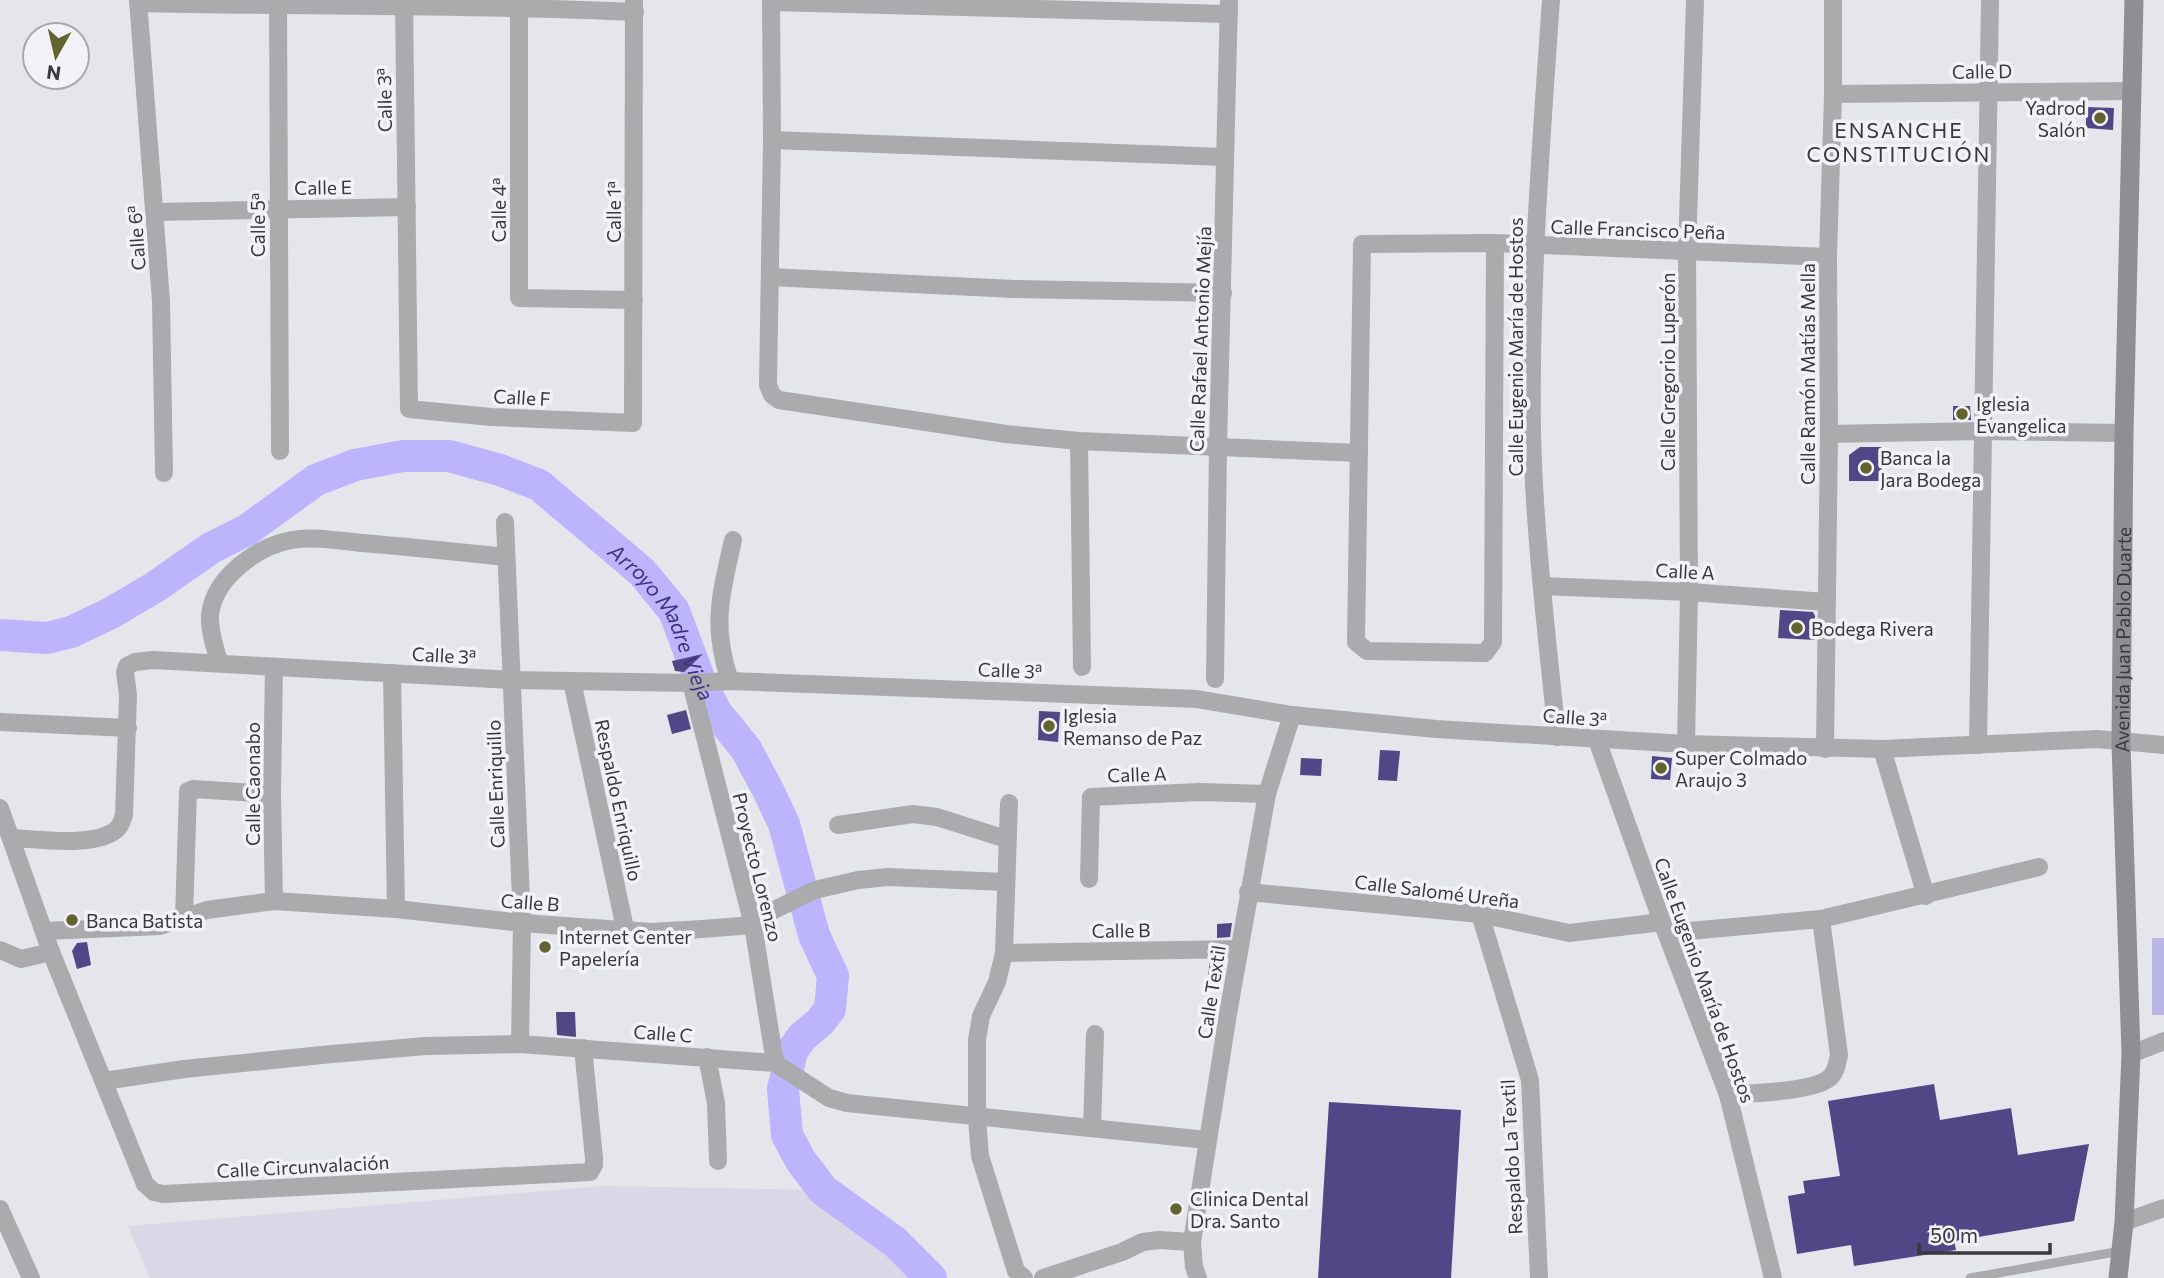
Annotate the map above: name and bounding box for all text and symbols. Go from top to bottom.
north arrow [21,21,91,91]
street label: Calle D [1952,59,2012,83]
text: N [45,61,62,86]
street label: Calle 3ª [372,68,396,132]
place label: Yadrod Salón [2025,96,2086,141]
marker: Yadrod Salón [2092,110,2108,126]
district label: ENSANCHE CONSTITUCIÓN [1807,117,1991,166]
street label: Calle E [294,175,352,199]
street label: Calle 4ª [487,178,510,243]
street label: Calle 1ª [602,181,625,243]
street label: Calle 5ª [246,193,269,257]
street label: Calle 6ª [122,205,150,271]
street label: Calle Francisco Peña [1550,214,1726,244]
street label: Calle Eugenio María de Hostos [1504,217,1527,477]
street label: Calle Rafael Antonio Mejía [1185,226,1215,452]
street label: Calle Ramón Matías Mella [1796,263,1819,485]
street label: Calle Gregorio Luperón [1656,273,1679,471]
street label: Calle F [493,384,551,410]
place label: Iglesia Evangelica [1976,392,2067,437]
marker: Iglesia Evangelica [1954,406,1970,422]
place label: Banca la Jara Bodega [1880,446,1981,491]
marker: Banca la Jara Bodega [1858,460,1874,476]
street label: Avenida Juan Pablo Duarte [2109,527,2135,753]
water label: Arroyo Madre Vieja [604,537,720,704]
street label: Calle A [1655,558,1715,584]
place label: Bodega Rivera [1811,617,1934,640]
marker: Bodega Rivera [1789,620,1805,636]
street label: Calle 3ª [411,642,477,668]
street label: Calle 3ª [977,657,1043,683]
street label: Calle 3ª [1542,703,1608,731]
place label: Iglesia Remanso de Paz [1063,704,1202,749]
street label: Respaldo Enriquillo [591,717,647,883]
marker: Iglesia Remanso de Paz [1041,718,1057,734]
street label: Calle Enriquillo [481,719,509,849]
street label: Calle Caonabo [241,722,264,846]
place label: Super Colmado Araujo 3 [1675,746,1807,791]
marker: Super Colmado Araujo 3 [1653,760,1669,776]
street label: Calle A [1107,761,1167,787]
street label: Proyecto Lorenzo [728,790,788,944]
street label: Calle Eugenio María de Hostos [1650,854,1760,1106]
street label: Calle Salomé Ureña [1353,869,1521,913]
street label: Calle B [500,888,560,916]
place label: Banca Batista [86,909,203,932]
marker: Banca Batista [64,912,80,928]
street label: Calle B [1092,918,1150,942]
place label: Internet Center Papelería [559,925,692,970]
marker: Internet Center Papelería [537,939,553,955]
street label: Calle Textil [1192,943,1230,1041]
street label: Calle C [633,1019,693,1047]
street label: Respaldo La Textil [1495,1079,1527,1235]
street label: Calle Circunvalación [216,1150,390,1182]
place label: Clinica Dental Dra. Santo [1190,1187,1309,1232]
marker: Clinica Dental Dra. Santo [1168,1201,1184,1217]
scale bar [1919,1212,2050,1256]
text: 50 m [1930,1222,1978,1247]

